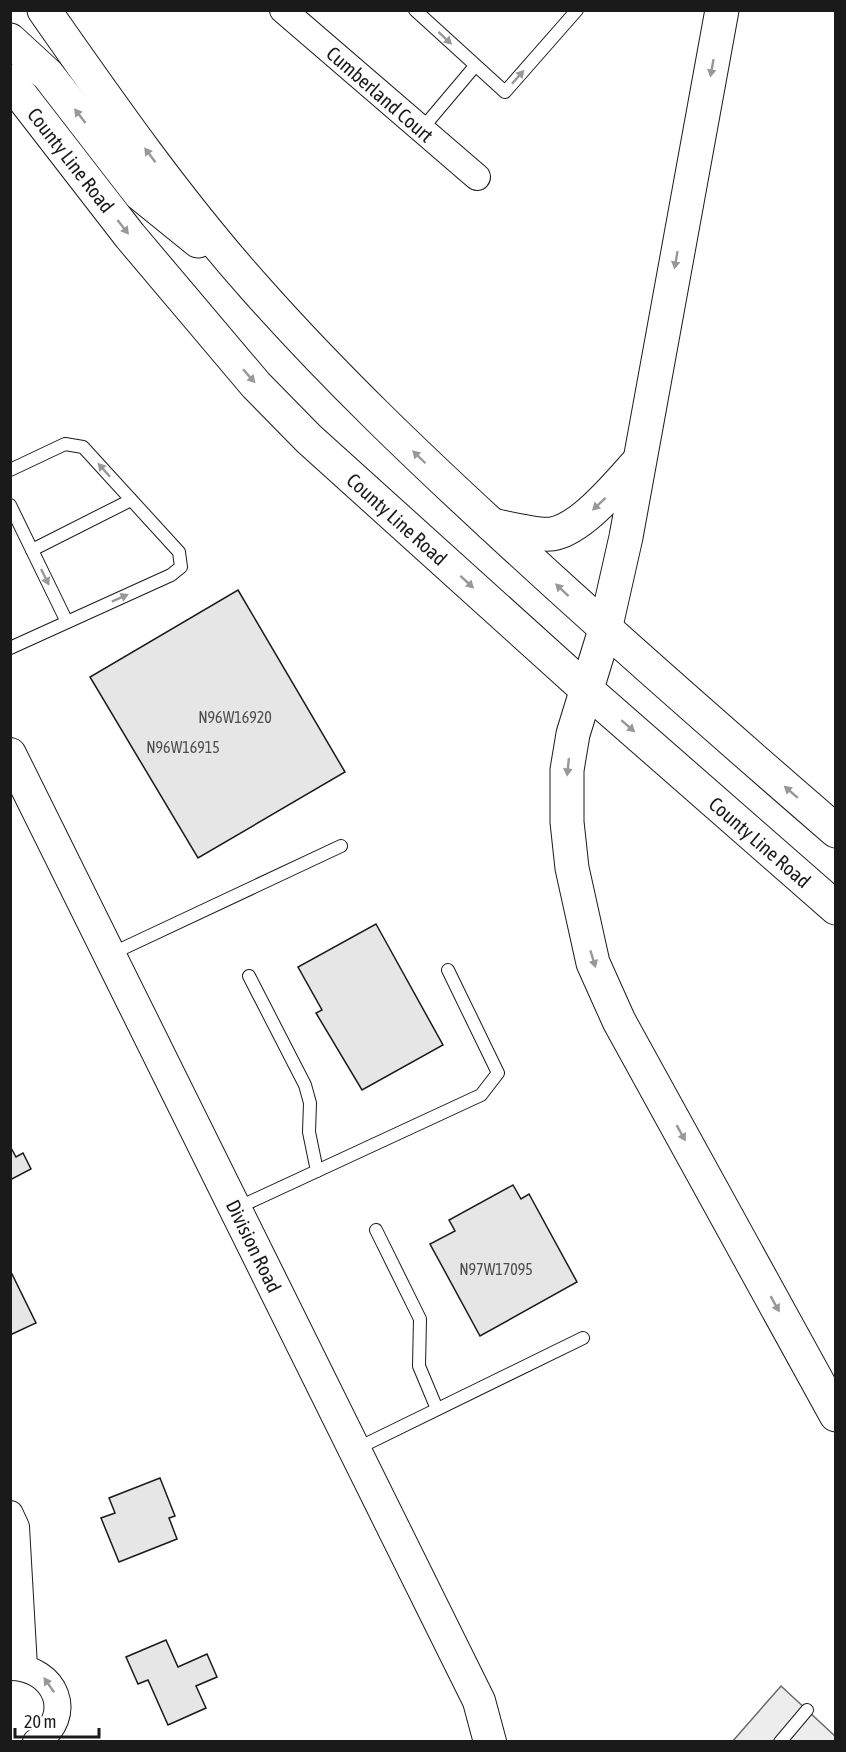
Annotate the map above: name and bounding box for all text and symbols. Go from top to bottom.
one-way arrow [437,31,452,44]
street label: Cumberland Court [322,42,438,147]
one-way arrow [707,59,716,78]
one-way arrow [511,70,524,85]
street label: County Line Road [23,103,119,217]
one-way arrow [74,108,86,124]
one-way arrow [144,148,156,163]
one-way arrow [116,219,129,235]
one-way arrow [671,251,680,270]
one-way arrow [242,368,255,383]
one-way arrow [413,451,427,465]
one-way arrow [98,463,111,478]
street label: County Line Road [342,468,452,570]
one-way arrow [592,496,606,510]
one-way arrow [39,568,49,586]
one-way arrow [459,575,474,588]
one-way arrow [555,584,570,597]
one-way arrow [111,594,128,603]
house number: N96W16920 [198,708,272,726]
one-way arrow [620,719,635,732]
house number: N96W16915 [146,738,220,756]
one-way arrow [563,758,573,777]
one-way arrow [784,786,799,799]
street label: County Line Road [705,792,815,892]
one-way arrow [589,950,598,968]
one-way arrow [676,1125,686,1142]
street label: Division Road [222,1196,286,1296]
house number: N97W17095 [459,1260,533,1278]
one-way arrow [769,1296,780,1312]
one-way arrow [43,1677,55,1693]
scale bar [15,1701,99,1739]
text: 20 m [24,1711,56,1732]

